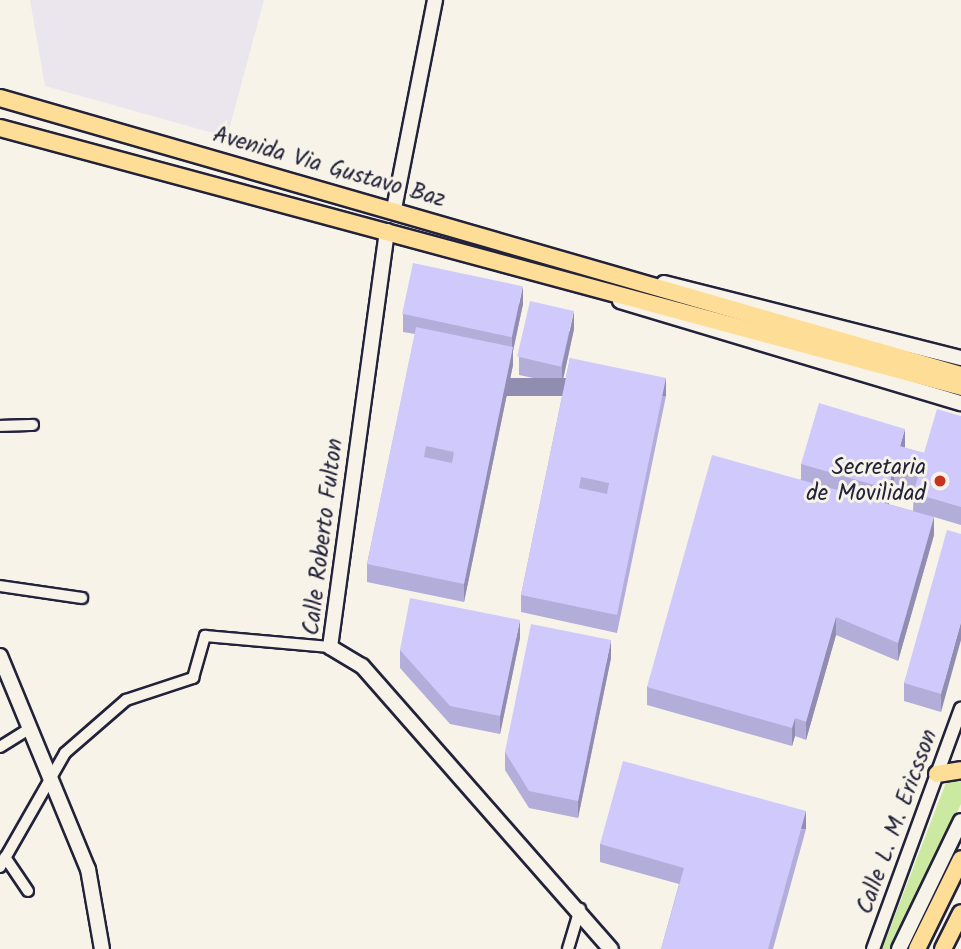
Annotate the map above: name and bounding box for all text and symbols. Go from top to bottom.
street label: Avenida Via Gustavo Baz [210,122,448,214]
street label: Calle Roberto Fulton [298,437,350,637]
place label: Secretaria de Movilidad [806,454,926,508]
marker: Secretaria de Movilidad [932,473,948,489]
street label: Calle L. M. Ericsson [852,726,944,918]

